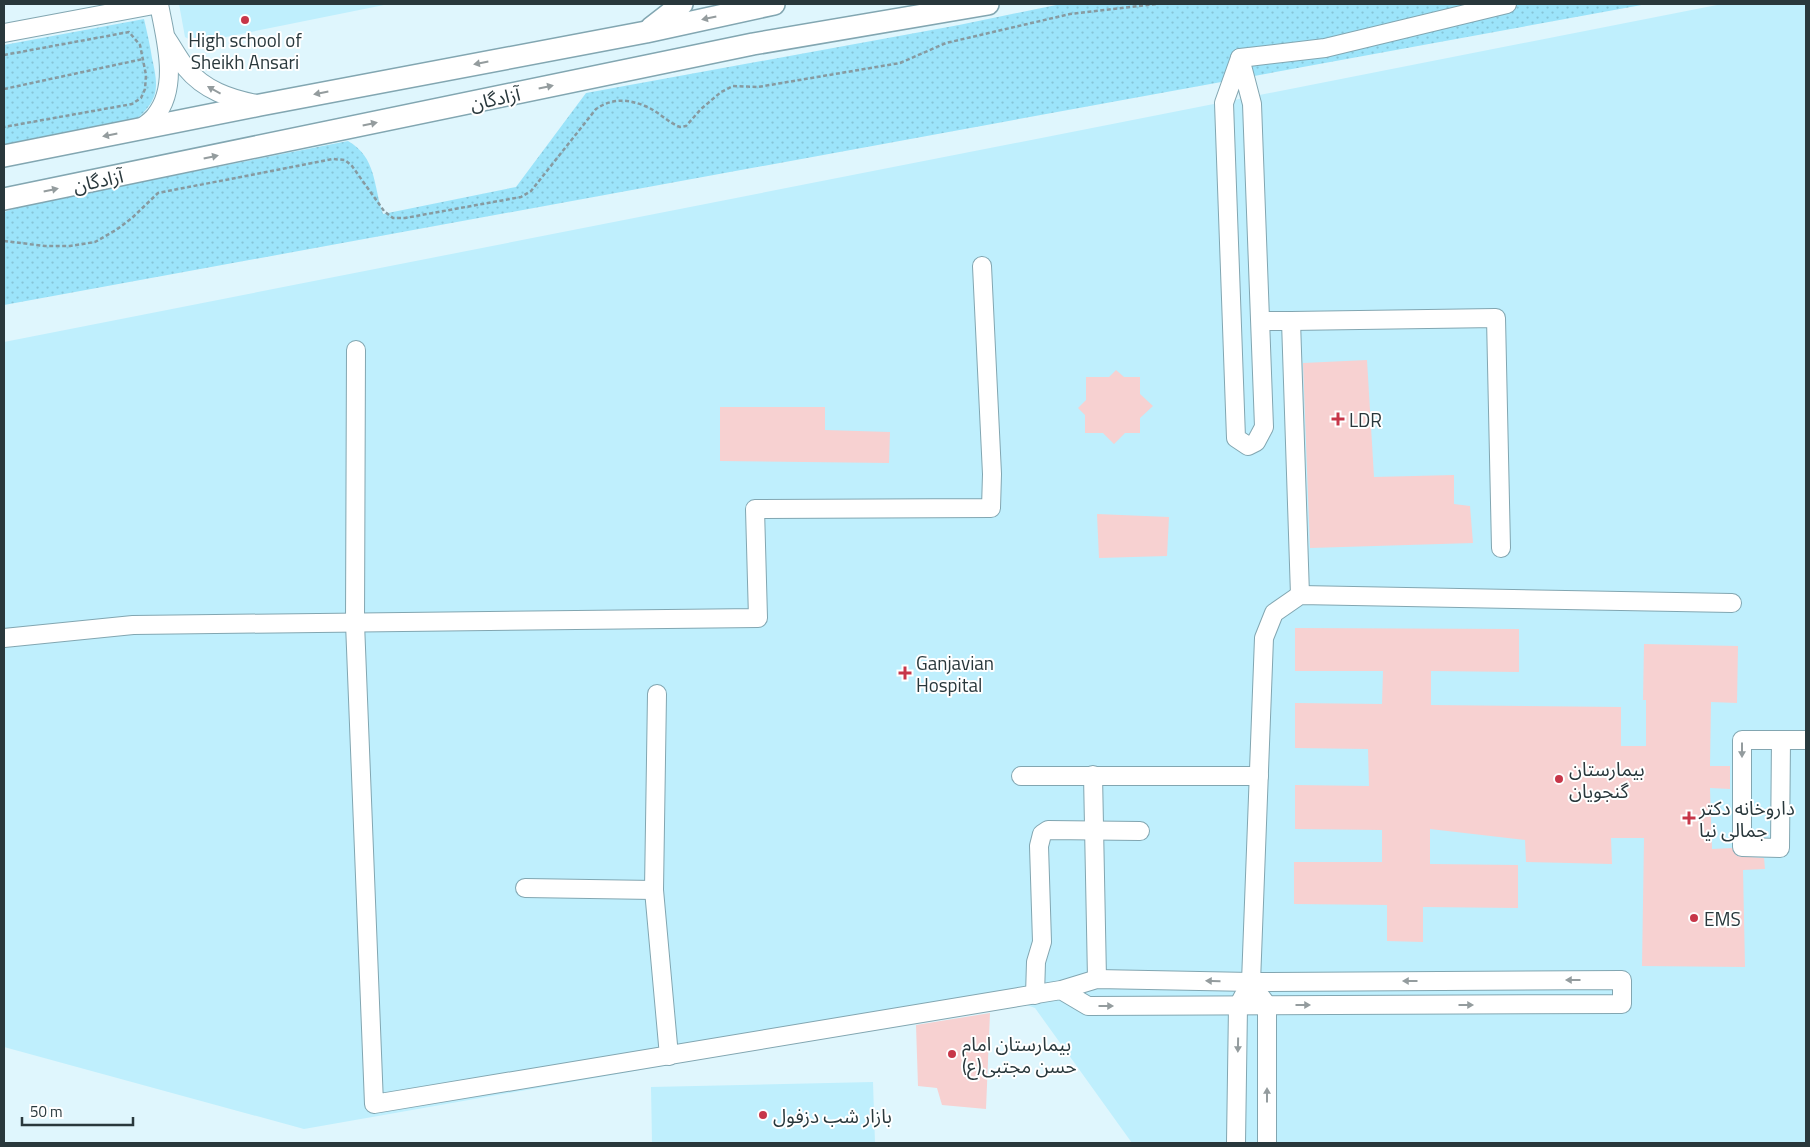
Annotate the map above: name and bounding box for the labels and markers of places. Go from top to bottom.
marker: High school of Sheikh Ansari [239,14,251,26]
place label: High school of Sheikh Ansari [188,25,302,76]
place label: LDR [1349,405,1382,434]
marker: LDR [1331,412,1345,426]
place label: Ganjavian Hospital [916,648,994,699]
marker: Ganjavian Hospital [898,666,912,680]
place label: بیمارستان گنجویان [1569,754,1645,805]
marker: بیمارستان گنجویان [1553,773,1565,785]
place label: داروخانه دکتر جمالی نیا [1698,793,1795,844]
marker: داروخانه دکتر جمالی نیا [1683,812,1695,824]
place label: EMS [1704,904,1741,933]
marker: EMS [1688,912,1700,924]
place label: بیمارستان امام حسن مجتبی(ع) [962,1029,1077,1080]
marker: بیمارستان امام حسن مجتبی(ع) [946,1048,958,1060]
place label: بازار شب دزفول [773,1101,892,1130]
marker: بازار شب دزفول [757,1109,769,1121]

